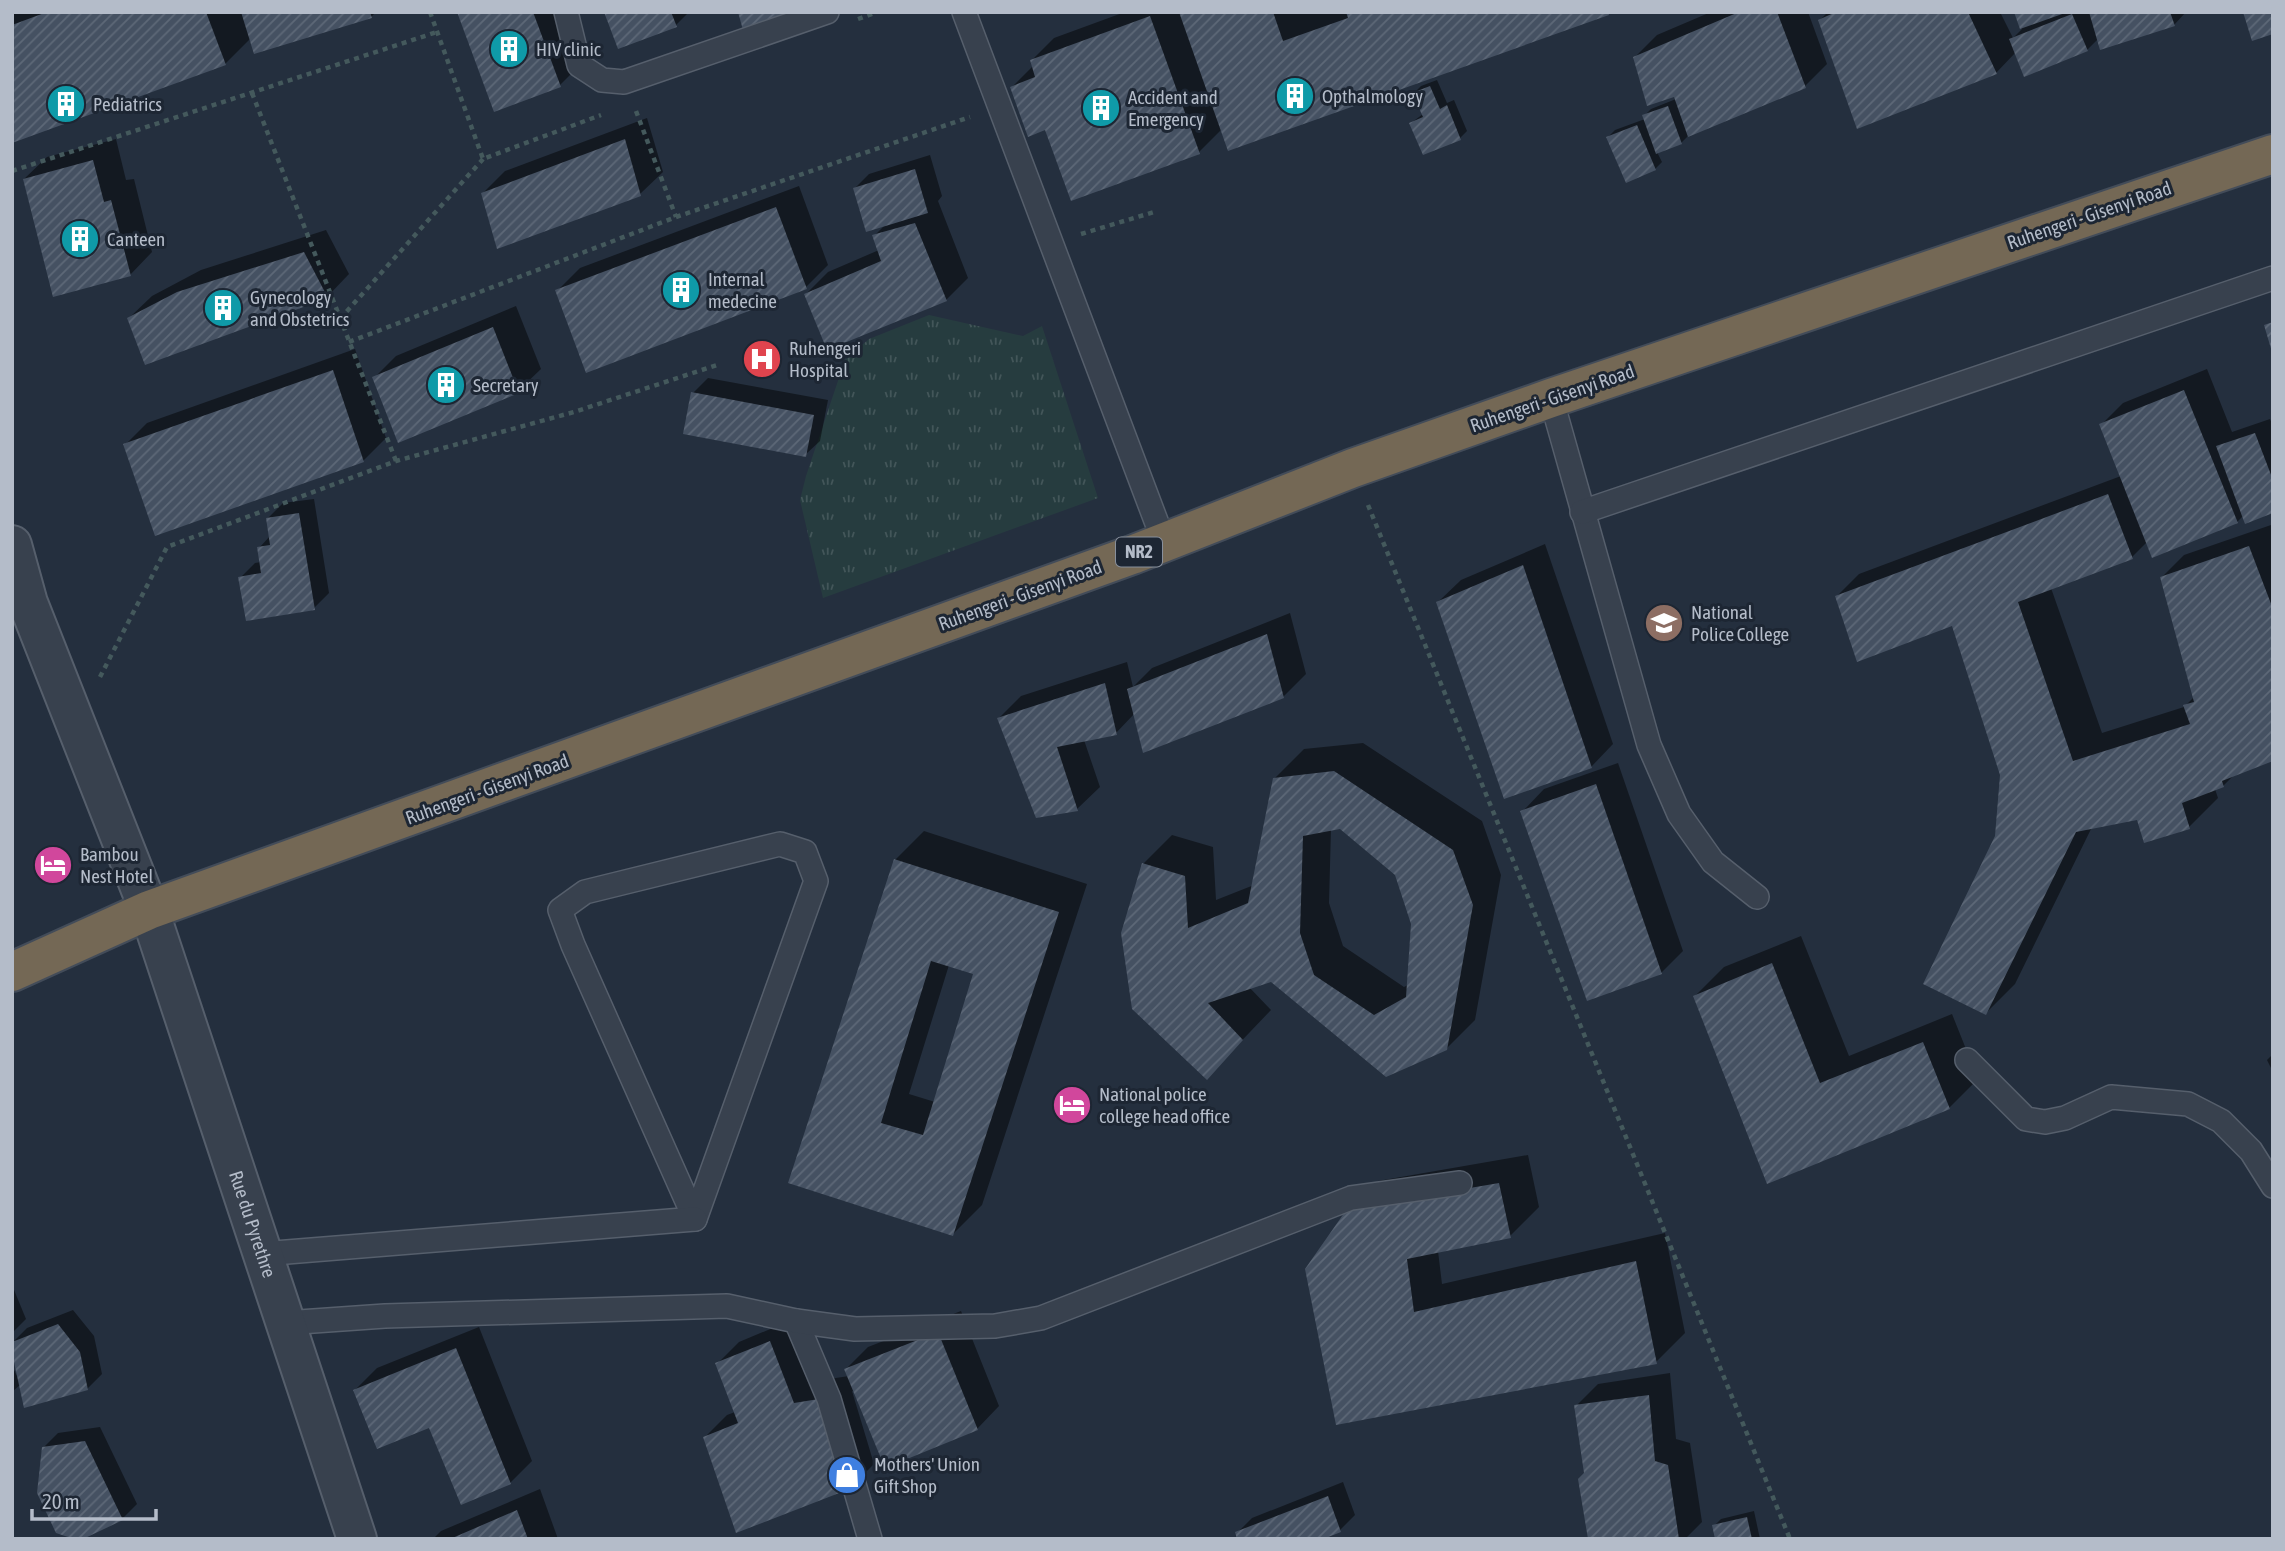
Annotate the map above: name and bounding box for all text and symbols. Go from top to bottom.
building icon: HIV clinic [488,28,530,70]
place label: HIV clinic [536,38,602,60]
building icon: Opthalmology [1274,75,1316,117]
building icon: Pediatrics [45,83,87,125]
place label: Opthalmology [1322,85,1423,107]
place label: Accident and Emergency [1128,86,1218,130]
building icon: Accident and Emergency [1080,87,1122,129]
place label: Pediatrics [93,93,162,115]
street label: Ruhengeri - Gisenyi Road [2004,177,2174,253]
building icon: Canteen [59,218,101,260]
place label: Canteen [107,228,165,250]
place label: Internal medecine [708,268,777,312]
building icon: Internal medecine [660,269,702,311]
place label: Gynecology and Obstetrics [250,286,350,330]
building icon: Gynecology and Obstetrics [202,287,244,329]
place label: Ruhengeri Hospital [789,337,861,381]
hospital icon: Ruhengeri Hospital [741,338,783,380]
street label: Ruhengeri - Gisenyi Road [1467,360,1637,436]
building icon: Secretary [425,364,467,406]
place label: Secretary [473,374,539,396]
road number: NR2 [1116,538,1162,566]
street label: Ruhengeri - Gisenyi Road [935,555,1105,635]
place label: National Police College [1691,601,1789,645]
school or university icon: National Police College [1643,602,1685,644]
street label: Ruhengeri - Gisenyi Road [402,749,572,829]
place label: Bambou Nest Hotel [80,843,154,887]
hotel icon: Bambou Nest Hotel [32,844,74,886]
place label: National police college head office [1099,1083,1230,1127]
hotel icon: National police college head office [1051,1084,1093,1126]
street label: Rue du Pyrethre [225,1168,281,1280]
place label: Mothers' Union Gift Shop [874,1453,980,1497]
shop icon: Mothers' Union Gift Shop [826,1454,868,1496]
scale bar [32,1478,156,1522]
text: 20 m [42,1489,80,1513]

